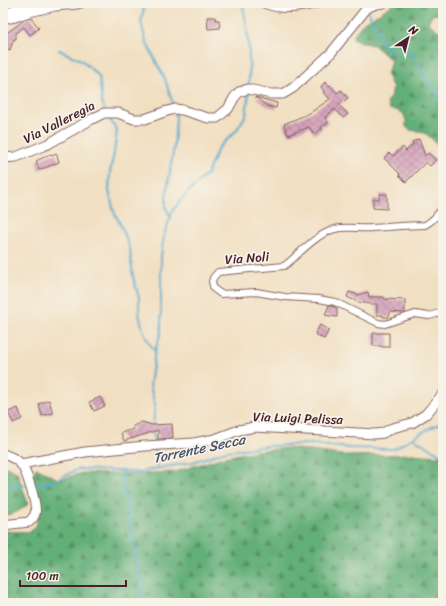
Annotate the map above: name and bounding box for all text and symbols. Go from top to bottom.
north arrow [388,18,428,58]
text: N [404,20,422,40]
street label: Via Valleregia [19,94,100,150]
street label: Via Noli [224,245,270,271]
street label: Via Luigi Pelissa [253,405,344,431]
water label: Torrente Secca [151,427,249,471]
scale bar [20,562,126,588]
text: 100 m [26,565,59,587]

